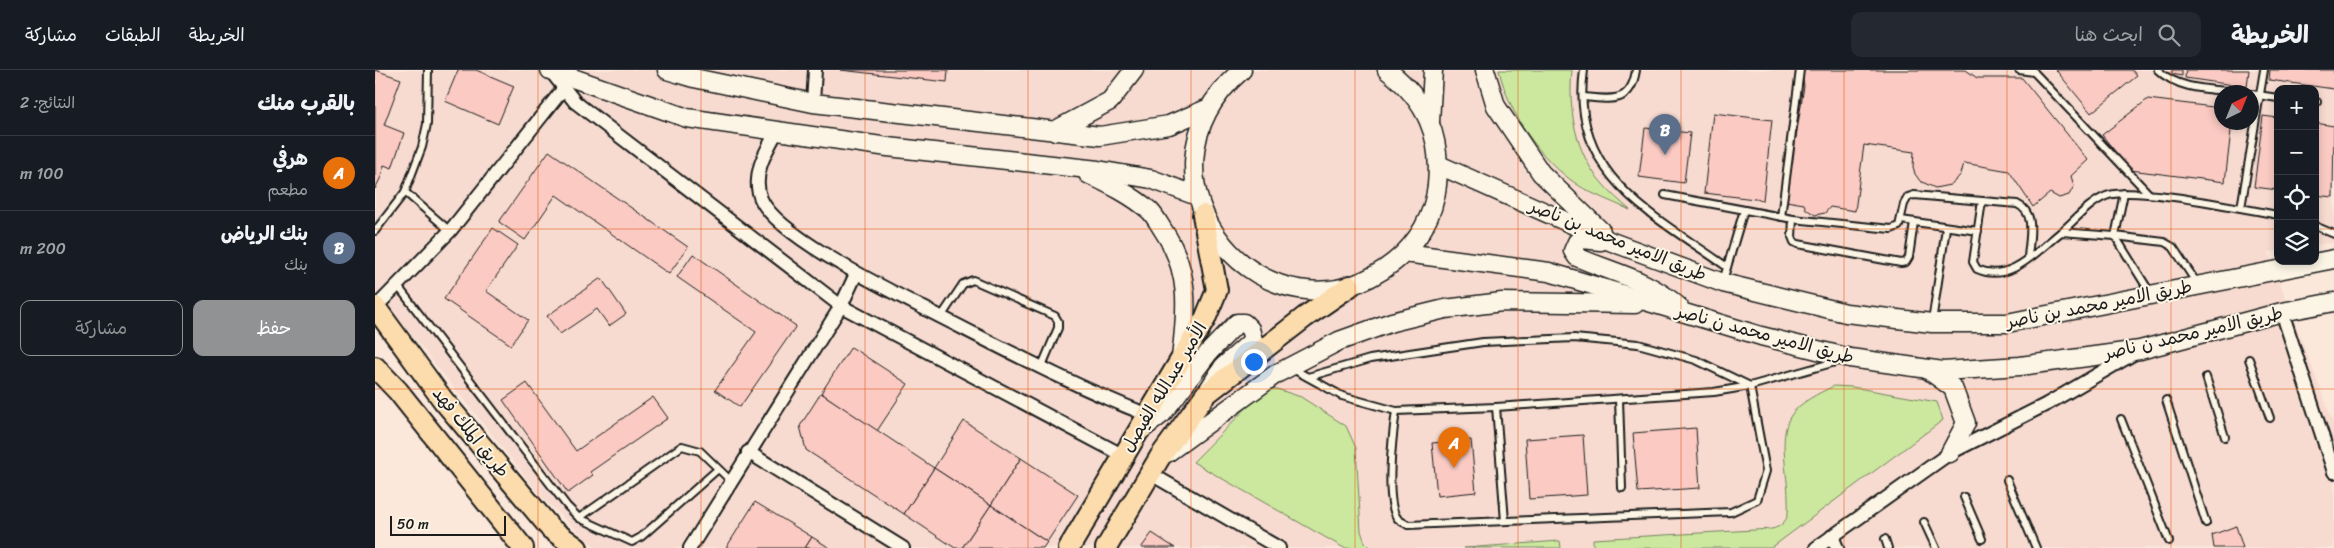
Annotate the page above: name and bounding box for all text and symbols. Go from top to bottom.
search box [1851,12,2201,57]
text: الخريطة [2231,14,2309,56]
text: ابحث هنا [2074,18,2143,51]
text: مشاركة [25,19,77,51]
text: الطبقات [105,19,161,51]
text: الخريطة [189,19,245,51]
icon: search [2155,21,2183,49]
text: بالقرب منك [257,84,355,122]
north arrow [2214,85,2259,130]
map controls [2274,85,2319,265]
button: + [2274,85,2319,130]
text: النتائج: 2 [20,88,75,117]
pin: B [1649,114,1681,155]
button: − [2274,130,2319,175]
text: هرفي [273,142,308,175]
text: 100 m [20,159,64,188]
text: A [334,159,344,188]
text: مطعم [268,175,308,204]
button: locate [2274,175,2319,220]
street label: طريق الامير محمد بن ناصر [1522,189,1712,290]
text: بنك الرياض [221,217,308,250]
button: layers [2274,220,2319,265]
text: 200 m [20,234,66,263]
text: B [334,234,344,263]
text: بنك [284,250,308,279]
street label: طريق الامير محمد بن ناصر [2001,270,2195,338]
street label: طريق الامير محمد ن ناصر [1670,294,1858,373]
street label: طريق الامير محمد ن ناصر [2098,297,2286,370]
button: مشاركة [20,300,183,356]
button: حفظ [193,300,355,356]
street label: الأمير عبدالله الفيصل [1112,315,1216,459]
your location [1241,349,1267,375]
street label: طريق الملك فهد [424,379,518,485]
pin: A [1438,427,1470,468]
text: 50 m [397,512,429,537]
scale bar [390,513,506,536]

